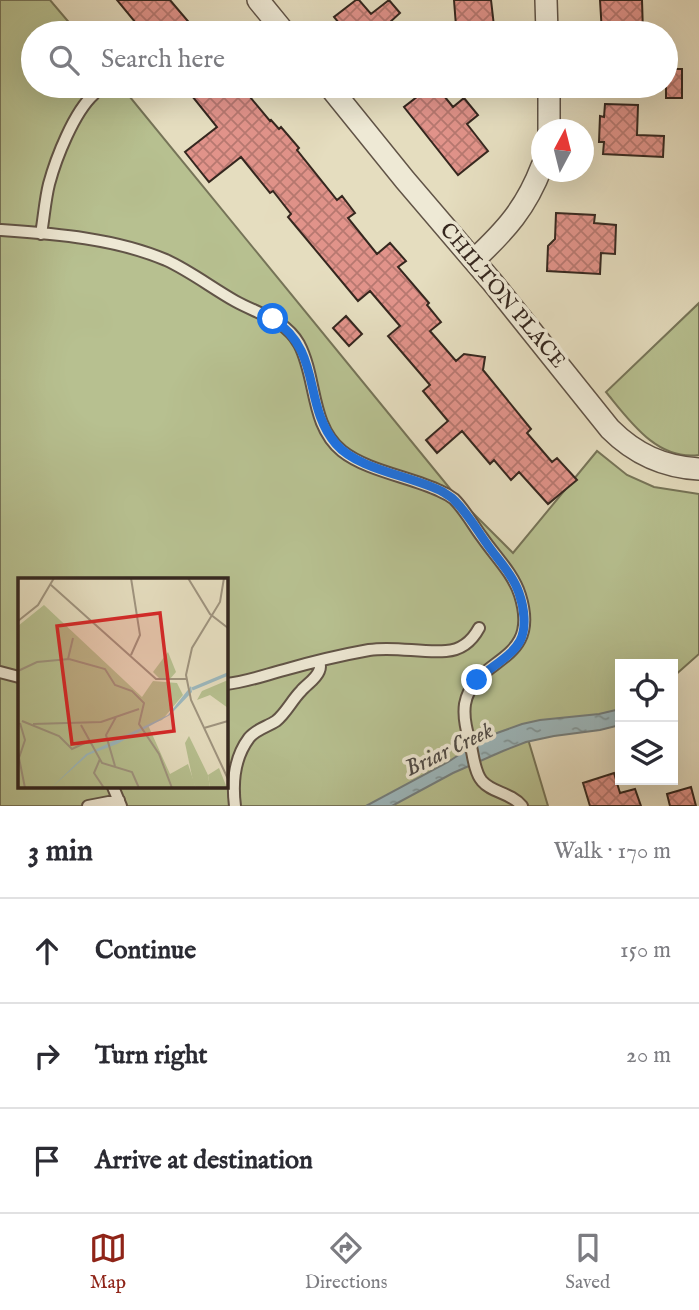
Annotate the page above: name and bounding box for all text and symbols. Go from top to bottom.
search box [21,21,678,98]
icon: search [45,41,83,79]
text: Search here [101,43,225,76]
north arrow [531,119,594,182]
street label: CHILTON PLACE [433,218,571,374]
route start [257,303,288,334]
inset map [18,578,228,788]
map controls [615,659,678,785]
button: locate [615,659,678,722]
route end [461,664,492,695]
water label: Briar Creek [400,716,498,784]
button: layers [615,722,678,785]
text: 3 min [28,833,93,871]
text: Walk · 170 m [553,837,671,866]
icon: ahead [28,932,66,970]
text: Continue [95,934,196,967]
text: 150 m [620,936,671,965]
icon: right [28,1037,66,1075]
text: Turn right [95,1039,208,1072]
text: 20 m [626,1041,671,1070]
icon: arrive [28,1142,66,1180]
text: Arrive at destination [95,1144,313,1177]
tab: Map [89,1229,127,1295]
tab: Directions [305,1229,387,1295]
tab: Saved [565,1229,610,1295]

